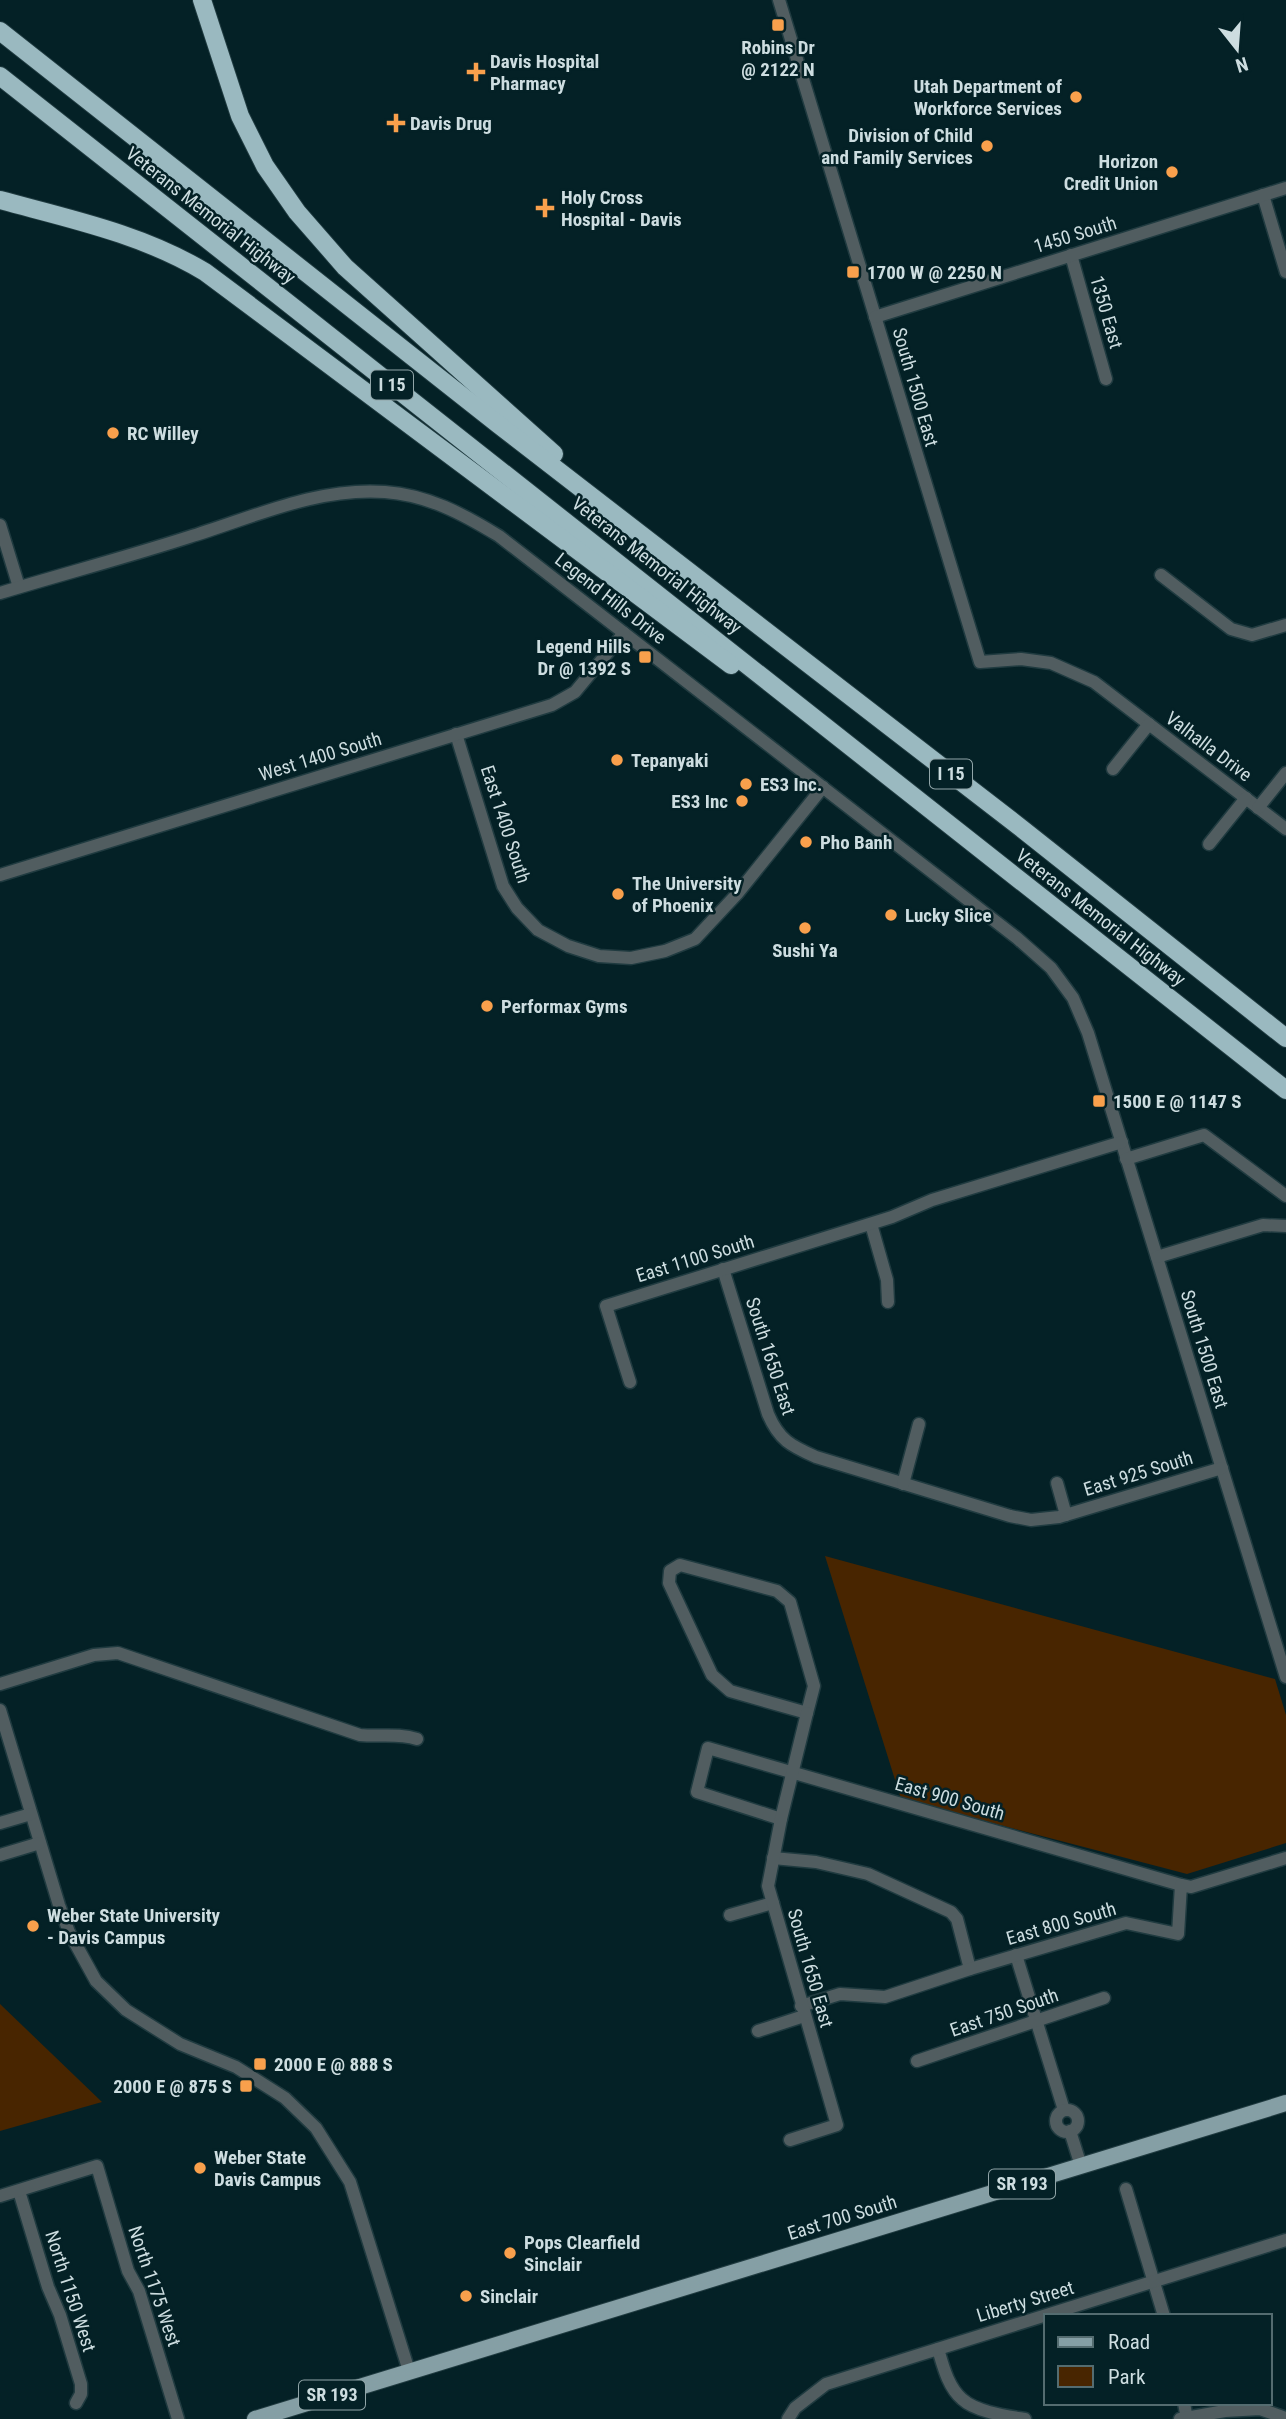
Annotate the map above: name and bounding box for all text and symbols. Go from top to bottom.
north arrow [1202,14,1272,84]
marker: Robins Dr @ 2122 N [770,17,786,33]
place label: Robins Dr @ 2122 N [741,36,815,81]
place label: Davis Hospital Pharmacy [490,50,599,95]
text: N [1233,52,1251,77]
marker: Davis Hospital Pharmacy [468,64,484,80]
place label: Utah Department of Workforce Services [913,75,1063,120]
marker: Utah Department of Workforce Services [1068,89,1084,105]
place label: Davis Drug [410,112,492,135]
marker: Davis Drug [388,115,404,131]
place label: Division of Child and Family Services [821,124,973,169]
marker: Division of Child and Family Services [979,138,995,154]
street label: Veterans Memorial Highway [121,142,300,289]
place label: Horizon Credit Union [1064,150,1158,195]
marker: Horizon Credit Union [1164,164,1180,180]
place label: Holy Cross Hospital - Davis [561,186,682,231]
marker: Holy Cross Hospital - Davis [535,198,555,218]
street label: 1450 South [1031,211,1119,258]
place label: 1700 W @ 2250 N [867,261,1002,284]
marker: 1700 W @ 2250 N [845,264,861,280]
street label: 1350 East [1085,273,1128,351]
street label: South 1500 East [888,325,943,449]
road number: I 15 [371,370,413,400]
place label: RC Willey [127,422,199,445]
marker: RC Willey [105,425,121,441]
street label: Veterans Memorial Highway [567,492,746,639]
street label: Legend Hills Drive [550,548,671,649]
place label: Legend Hills Dr @ 1392 S [536,635,631,680]
marker: Legend Hills Dr @ 1392 S [637,649,653,665]
street label: Valhalla Drive [1161,707,1256,786]
street label: West 1400 South [256,727,384,786]
place label: Tepanyaki [631,749,708,772]
marker: Tepanyaki [609,752,625,768]
road number: I 15 [930,760,972,788]
street label: East 1400 South [476,762,535,886]
place label: ES3 Inc. [760,773,822,796]
marker: ES3 Inc. [738,776,754,792]
place label: ES3 Inc [671,790,728,813]
marker: ES3 Inc [734,793,750,809]
place label: Pho Banh [820,831,892,854]
marker: Pho Banh [798,834,814,850]
street label: Veterans Memorial Highway [1011,844,1190,991]
place label: The University of Phoenix [632,872,742,917]
marker: The University of Phoenix [610,886,626,902]
place label: Lucky Slice [905,904,992,927]
marker: Lucky Slice [883,907,899,923]
marker: Sushi Ya [797,920,813,936]
place label: Sushi Ya [772,939,838,962]
place label: Performax Gyms [501,995,628,1018]
marker: Performax Gyms [479,998,495,1014]
place label: 1500 E @ 1147 S [1113,1090,1241,1113]
marker: 1500 E @ 1147 S [1091,1093,1107,1109]
street label: East 1100 South [633,1230,757,1287]
street label: South 1500 East [1176,1287,1233,1411]
street label: South 1650 East [741,1294,800,1418]
street label: East 925 South [1081,1446,1196,1501]
street label: East 900 South [892,1772,1007,1825]
street label: East 800 South [1004,1897,1119,1950]
place label: Weber State University - Davis Campus [47,1904,221,1949]
street label: South 1650 East [783,1906,838,2030]
marker: Weber State University - Davis Campus [25,1918,41,1934]
street label: East 750 South [947,1983,1061,2042]
place label: 2000 E @ 888 S [274,2053,393,2076]
marker: 2000 E @ 888 S [252,2056,268,2072]
place label: 2000 E @ 875 S [113,2075,232,2098]
marker: 2000 E @ 875 S [238,2078,254,2094]
place label: Weber State Davis Campus [214,2146,321,2191]
marker: Weber State Davis Campus [192,2160,208,2176]
road number: SR 193 [989,2170,1055,2198]
street label: East 700 South [785,2190,900,2245]
street label: North 1175 West [123,2223,186,2349]
street label: North 1150 West [40,2228,101,2355]
place label: Pops Clearfield Sinclair [524,2231,640,2276]
marker: Pops Clearfield Sinclair [502,2245,518,2261]
street label: Liberty Street [974,2276,1076,2327]
place label: Sinclair [480,2285,538,2308]
marker: Sinclair [458,2288,474,2304]
legend [1044,2314,1272,2405]
text: Road [1108,2330,1150,2354]
text: Park [1108,2365,1146,2389]
road number: SR 193 [299,2381,365,2410]

